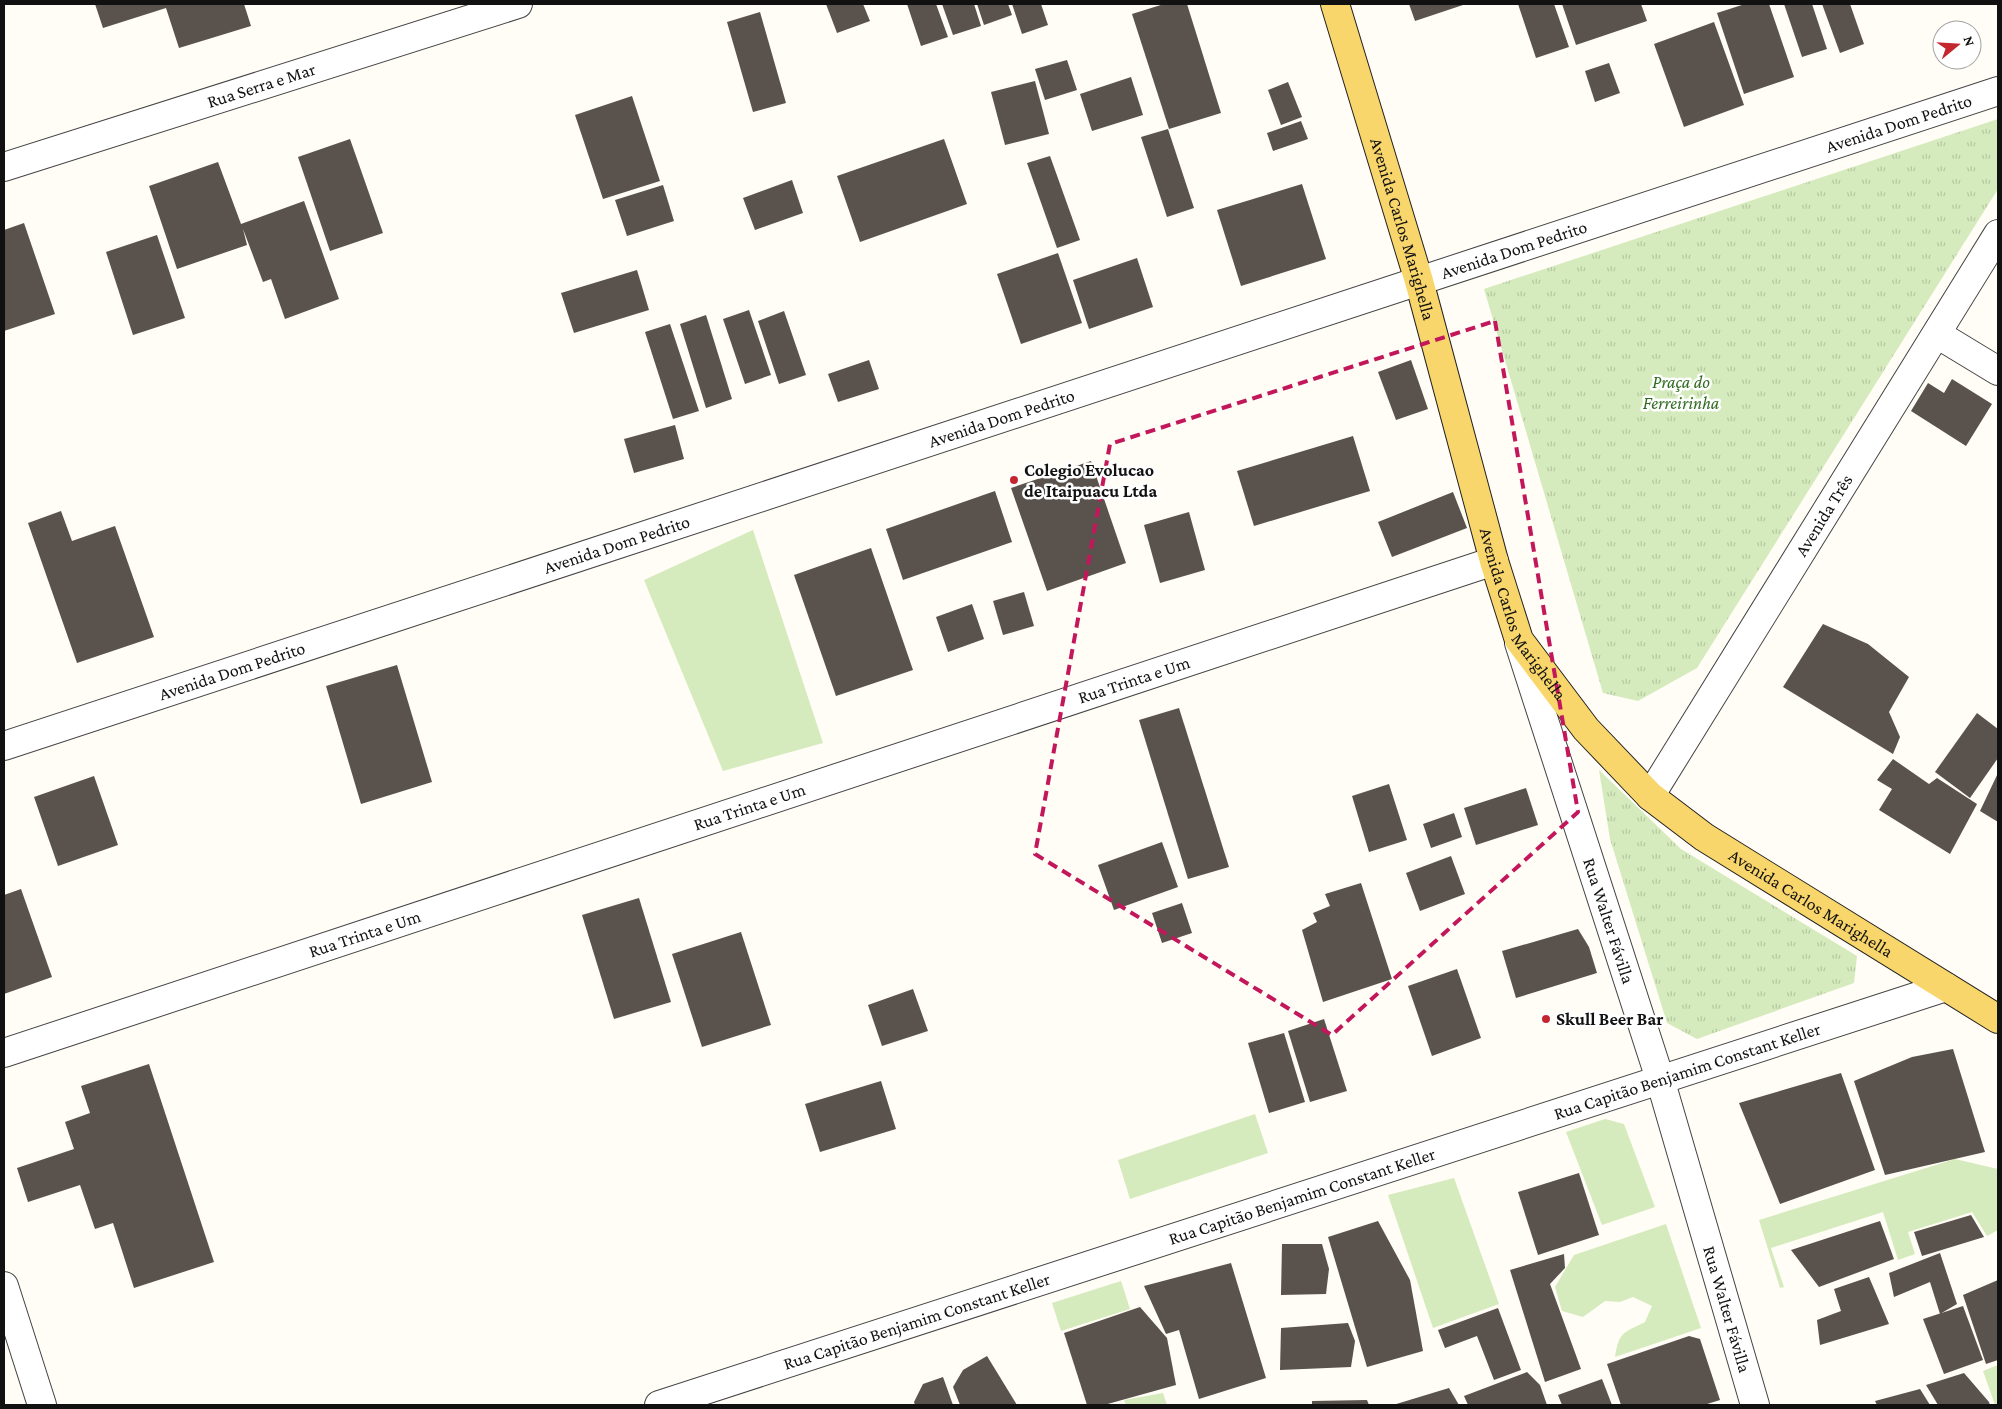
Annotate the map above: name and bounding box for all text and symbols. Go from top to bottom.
north arrow [1932,20,1982,70]
text: N [1960,34,1979,48]
street label: Rua Serra e Mar [205,59,319,112]
street label: Avenida Dom Pedrito [1823,90,1974,157]
street label: Avenida Carlos Marighella [1366,135,1439,322]
street label: Avenida Dom Pedrito [1439,217,1590,283]
park label: Praça do Ferreirinha [1643,372,1720,413]
street label: Avenida Dom Pedrito [926,385,1077,451]
place label: Colegio Evolucao de Itaipuacu Ltda [1024,460,1157,501]
street label: Avenida Três [1791,471,1857,560]
marker: Colegio Evolucao de Itaipuacu Ltda [1008,474,1020,486]
street label: Avenida Dom Pedrito [541,511,692,578]
street label: Avenida Carlos Marighella [1476,526,1571,704]
street label: Avenida Dom Pedrito [157,638,308,704]
street label: Rua Trinta e Um [1075,652,1193,708]
street label: Rua Trinta e Um [691,779,808,835]
street label: Avenida Carlos Marighella [1725,845,1897,962]
street label: Rua Walter Fávilla [1579,855,1639,986]
street label: Rua Trinta e Um [306,906,424,962]
place label: Skull Beer Bar [1556,1009,1663,1029]
marker: Skull Beer Bar [1540,1013,1552,1025]
street label: Rua Capitão Benjamim Constant Keller [1551,1018,1824,1124]
street label: Rua Capitão Benjamim Constant Keller [1166,1143,1438,1249]
street label: Rua Walter Fávilla [1699,1244,1755,1375]
street label: Rua Capitão Benjamim Constant Keller [781,1268,1053,1374]

